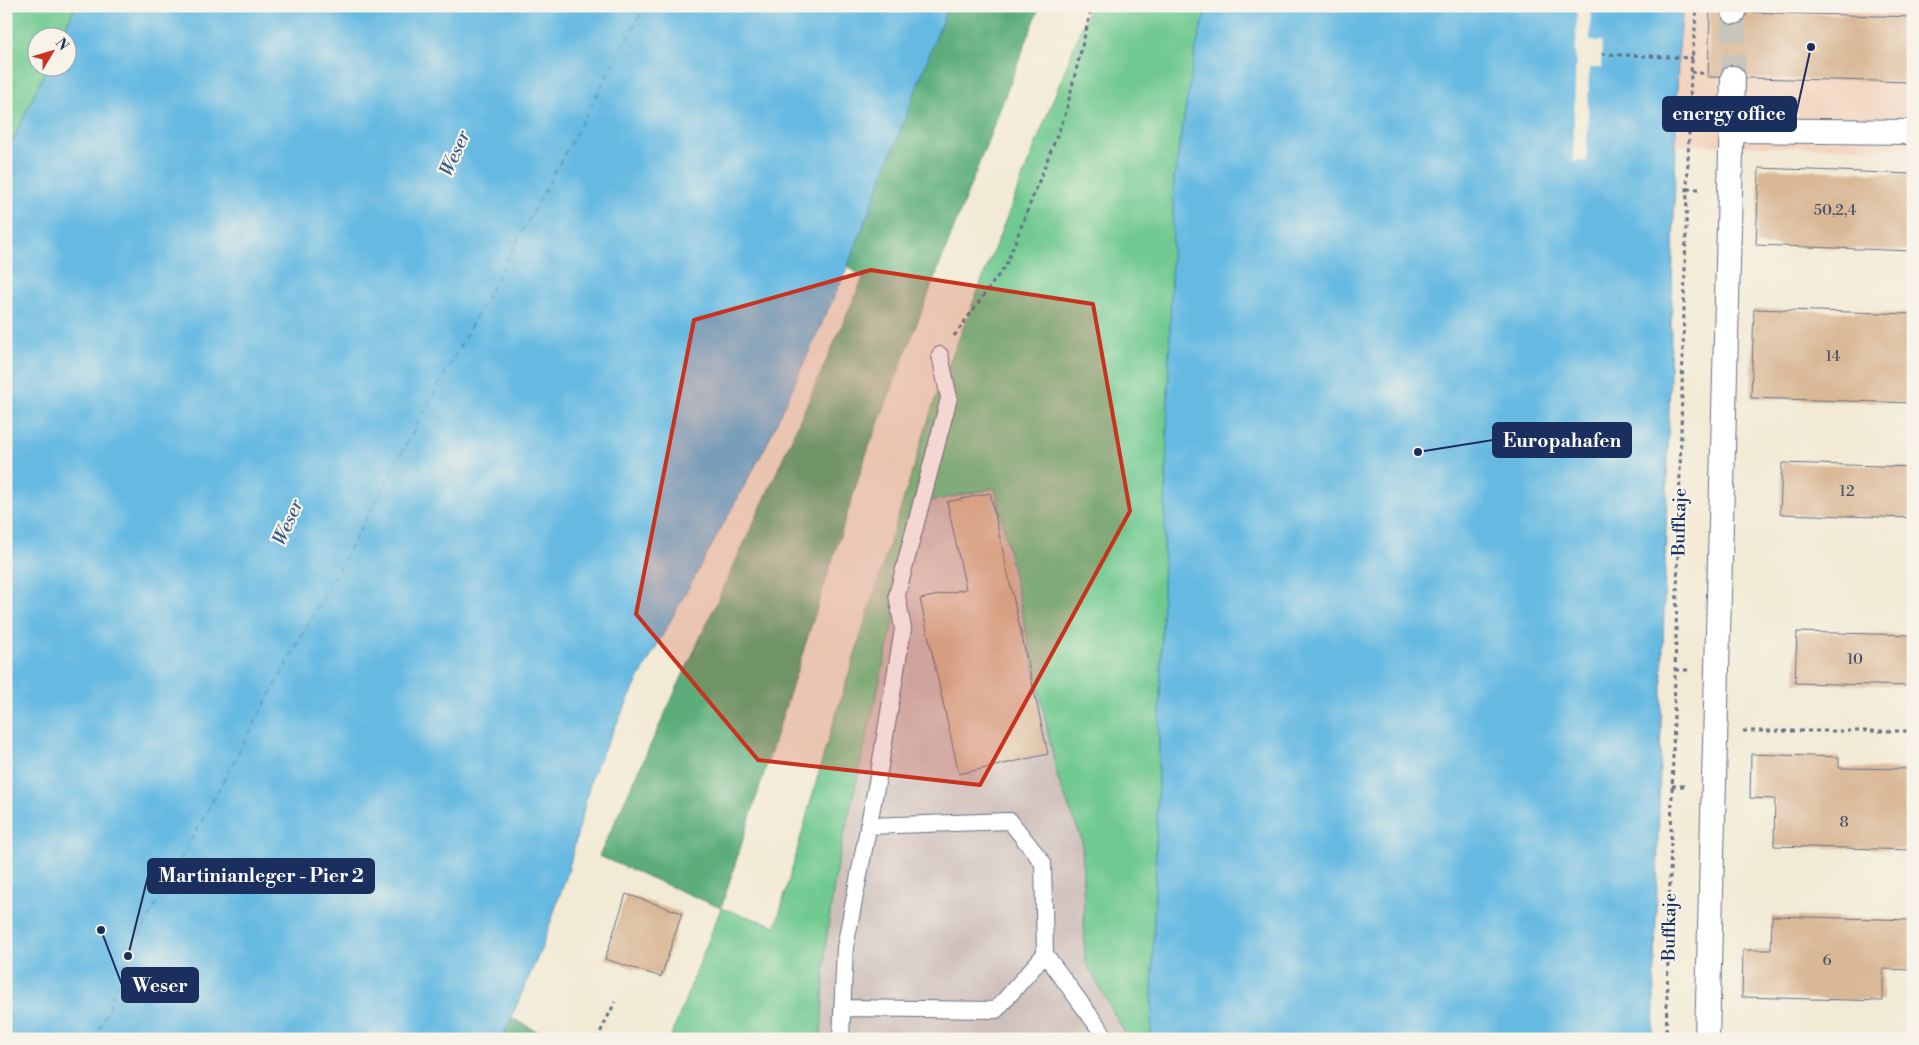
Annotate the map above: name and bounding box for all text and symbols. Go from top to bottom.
north arrow [28,28,78,78]
text: N [51,35,72,55]
callout: energy office [1663,97,1796,131]
text: energy office [1672,102,1786,126]
water label: Weser [434,126,476,180]
house number: 50,2,4 [1814,201,1856,220]
house number: 14 [1826,347,1840,366]
callout: Europahafen [1493,423,1631,457]
text: Europahafen [1503,429,1621,453]
house number: 12 [1839,482,1855,501]
street label: Buffkaje [1667,488,1692,557]
water label: Weser [267,495,309,549]
house number: 10 [1847,650,1863,669]
house number: 8 [1839,813,1849,832]
callout: Martinianleger - Pier 2 [148,859,374,893]
text: Martinianleger - Pier 2 [158,864,364,888]
street label: Buffkaje [1657,893,1682,962]
house number: 6 [1822,951,1832,970]
callout: Weser [122,968,198,1002]
text: Weser [131,974,188,998]

